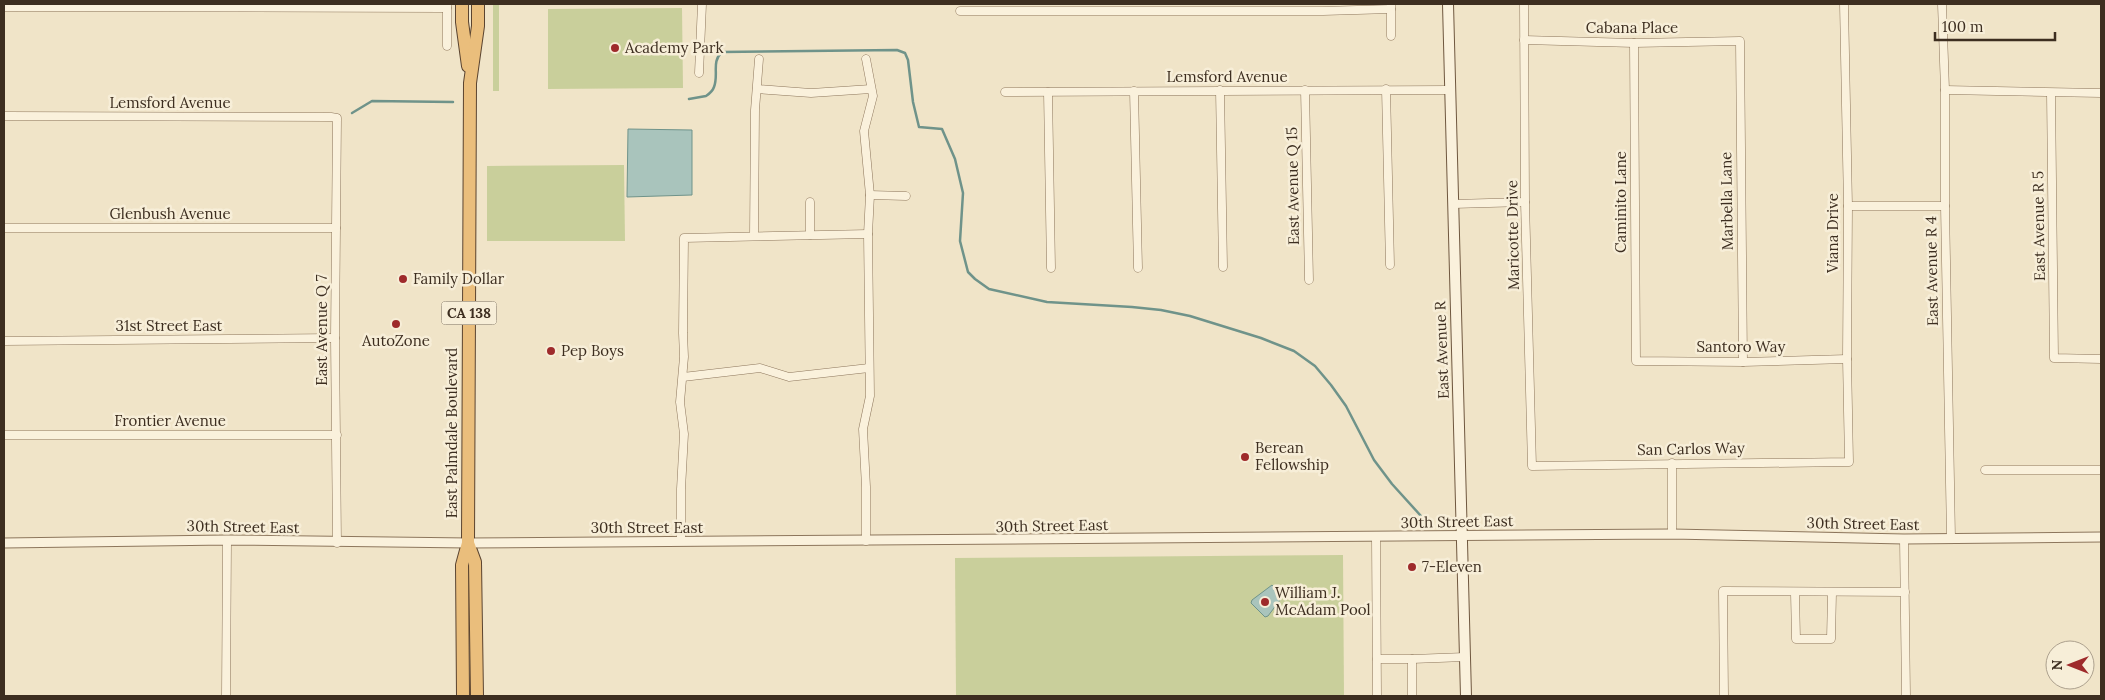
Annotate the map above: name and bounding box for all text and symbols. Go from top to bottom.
scale bar [1935,10,2055,42]
text: 100 m [1942,17,1983,36]
street label: Cabana Place [1586,18,1678,37]
place label: Academy Park [624,38,724,57]
marker: Academy Park [609,42,621,54]
street label: Lemsford Avenue [1166,67,1288,86]
street label: Lemsford Avenue [109,93,231,112]
street label: East Avenue Q 15 [1282,127,1303,245]
street label: Caminito Lane [1611,151,1630,253]
street label: Marbella Lane [1716,152,1737,250]
street label: East Avenue R 5 [2028,171,2049,281]
street label: Maricotte Drive [1502,180,1523,290]
street label: Viana Drive [1823,193,1842,274]
street label: Glenbush Avenue [109,204,231,223]
street label: East Avenue R 4 [1921,216,1942,326]
place label: Family Dollar [413,269,505,288]
marker: Family Dollar [397,273,409,285]
street label: East Avenue Q 7 [312,274,331,386]
street label: East Avenue R [1430,300,1453,399]
road number: CA 138 [442,302,496,324]
street label: 31st Street East [116,316,223,335]
marker: AutoZone [390,318,402,330]
place label: AutoZone [361,331,430,350]
street label: Santoro Way [1697,337,1785,356]
place label: Pep Boys [561,341,624,360]
marker: Pep Boys [545,345,557,357]
street label: East Palmdale Boulevard [442,348,461,518]
street label: Frontier Avenue [114,411,226,430]
place label: Berean Fellowship [1255,438,1329,474]
street label: San Carlos Way [1637,438,1745,459]
marker: Berean Fellowship [1239,451,1251,463]
street label: 30th Street East [1400,511,1514,532]
street label: 30th Street East [1806,513,1920,534]
street label: 30th Street East [995,515,1109,536]
street label: 30th Street East [186,516,300,537]
street label: 30th Street East [591,518,704,537]
place label: 7-Eleven [1422,557,1482,576]
marker: 7-Eleven [1406,561,1418,573]
place label: William J. McAdam Pool [1275,583,1371,619]
marker: William J. McAdam Pool [1259,596,1271,608]
north arrow [2045,640,2095,690]
text: N [2048,659,2066,670]

